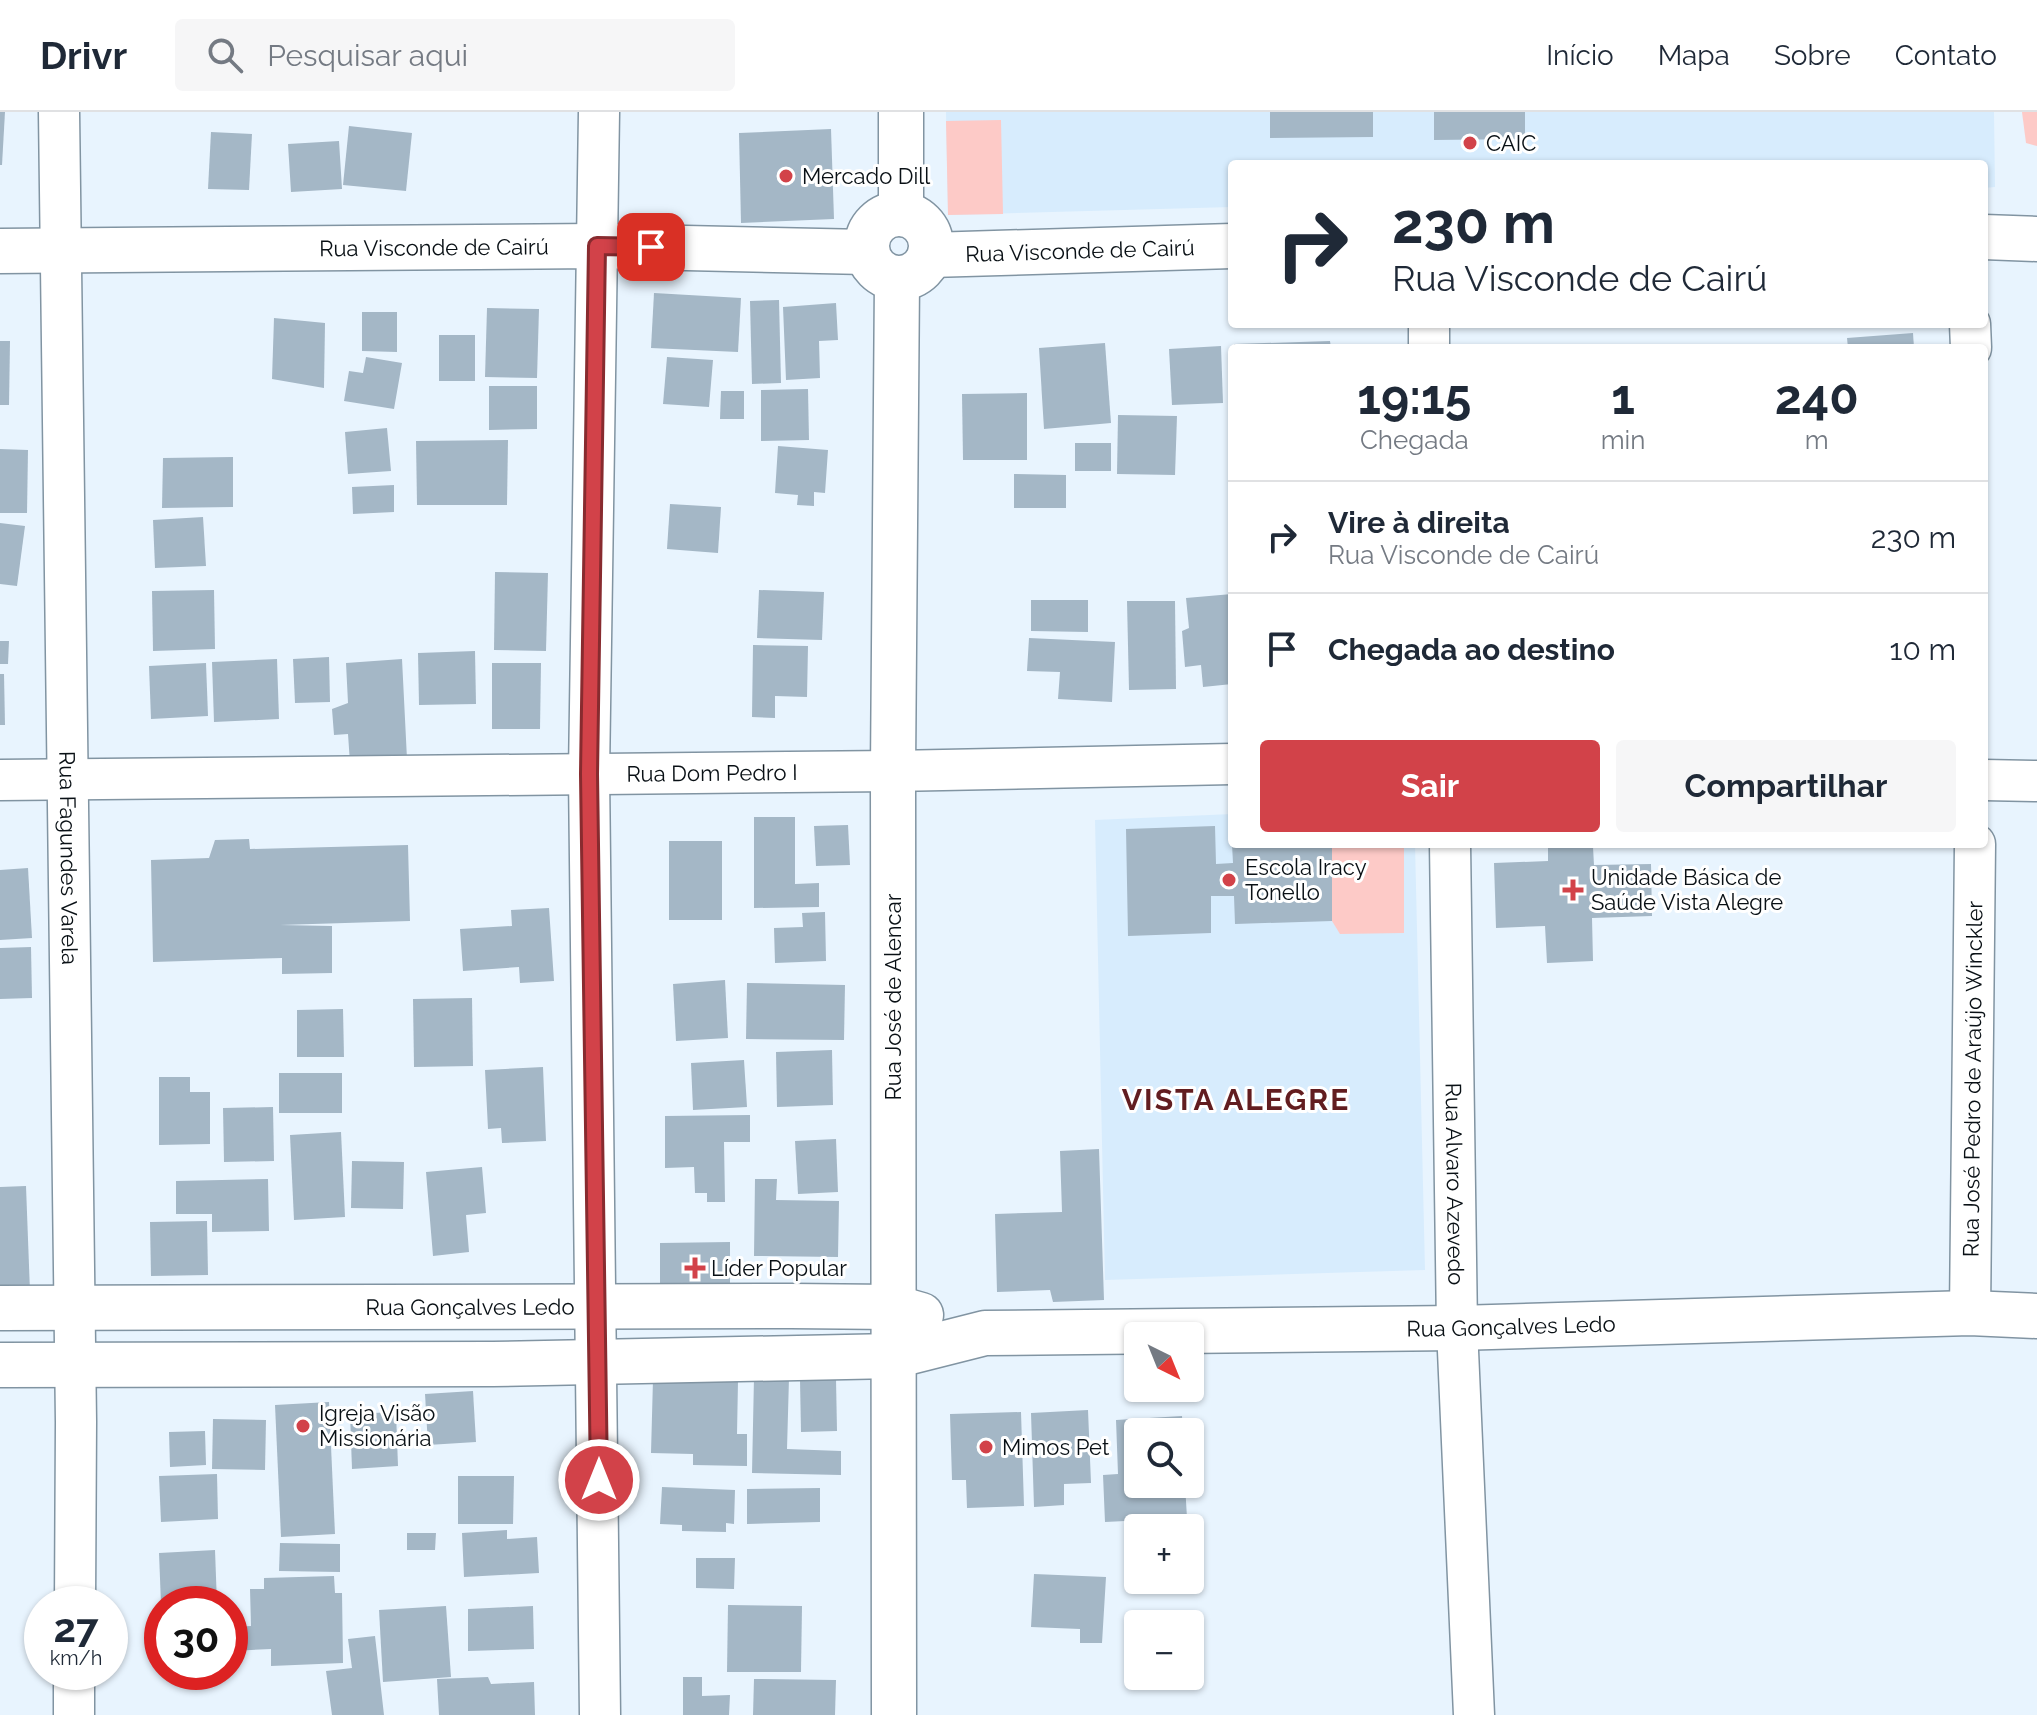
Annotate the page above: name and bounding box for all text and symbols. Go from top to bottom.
search box [175,19,735,91]
text: Drivr [40,33,127,78]
icon: search [203,33,247,77]
text: Pesquisar aqui [267,38,468,73]
text: Início [1546,39,1614,72]
text: Mapa [1658,39,1730,72]
text: Sobre [1774,39,1851,72]
text: Contato [1895,39,1997,72]
place label: CAIC [1486,130,1536,156]
marker: CAIC [1461,134,1479,152]
place label: Mercado Dill [802,163,930,189]
marker: Mercado Dill [777,167,795,185]
text: 230 m [1392,190,1555,256]
icon: right [1260,192,1364,296]
pin [617,213,685,281]
icon: arrive [629,225,673,269]
street label: Rua Visconde de Cairú [319,233,549,261]
street label: Rua Visconde de Cairú [965,234,1195,267]
text: Rua Visconde de Cairú [1392,257,1767,299]
text: 19:15 [1357,369,1471,425]
text: 1 [1611,369,1635,425]
text: 240 [1775,369,1859,425]
text: Chegada [1360,425,1469,455]
text: min [1601,425,1645,455]
text: m [1805,425,1829,455]
text: Vire à direita [1328,505,1510,540]
icon: right [1260,515,1304,559]
text: 230 m [1871,520,1956,555]
text: Rua Visconde de Cairú [1328,540,1599,570]
icon: arrive [1260,627,1304,671]
text: Chegada ao destino [1328,632,1615,667]
text: 10 m [1890,632,1956,667]
button: Sair [1260,740,1600,832]
button: Compartilhar [1616,740,1956,832]
street label: Rua Fagundes Varela [54,751,83,965]
street label: Rua Dom Pedro I [626,759,798,787]
place label: Escola Iracy Tonello [1245,854,1367,905]
place label: Unidade Básica de Saúde Vista Alegre [1591,864,1783,915]
marker: Escola Iracy Tonello [1220,871,1238,889]
marker: Unidade Básica de Saúde Vista Alegre [1562,879,1584,901]
street label: Rua José de Alencar [880,893,906,1100]
street label: Rua José Pedro de Araújo Winckler [1958,900,1987,1257]
district label: VISTA ALEGRE [1122,1082,1350,1117]
street label: Rua Alvaro Azevedo [1440,1082,1469,1285]
place label: Líder Popular [711,1255,847,1281]
marker: Líder Popular [686,1259,704,1277]
street label: Rua Gonçalves Ledo [365,1294,575,1320]
street label: Rua Gonçalves Ledo [1406,1310,1616,1342]
north arrow [1124,1322,1204,1402]
map controls [1124,1322,1204,1690]
place label: Igreja Visão Missionária [319,1400,435,1451]
marker: Igreja Visão Missionária [294,1417,312,1435]
button: search [1124,1418,1204,1498]
place label: Mimos Pet [1002,1434,1110,1460]
position arrow [557,1438,641,1522]
marker: Mimos Pet [977,1438,995,1456]
button: + [1124,1514,1204,1594]
speed limit sign: 30 [144,1586,248,1690]
text: 27 [53,1604,98,1651]
button: − [1124,1610,1204,1690]
text: km/h [50,1646,102,1670]

